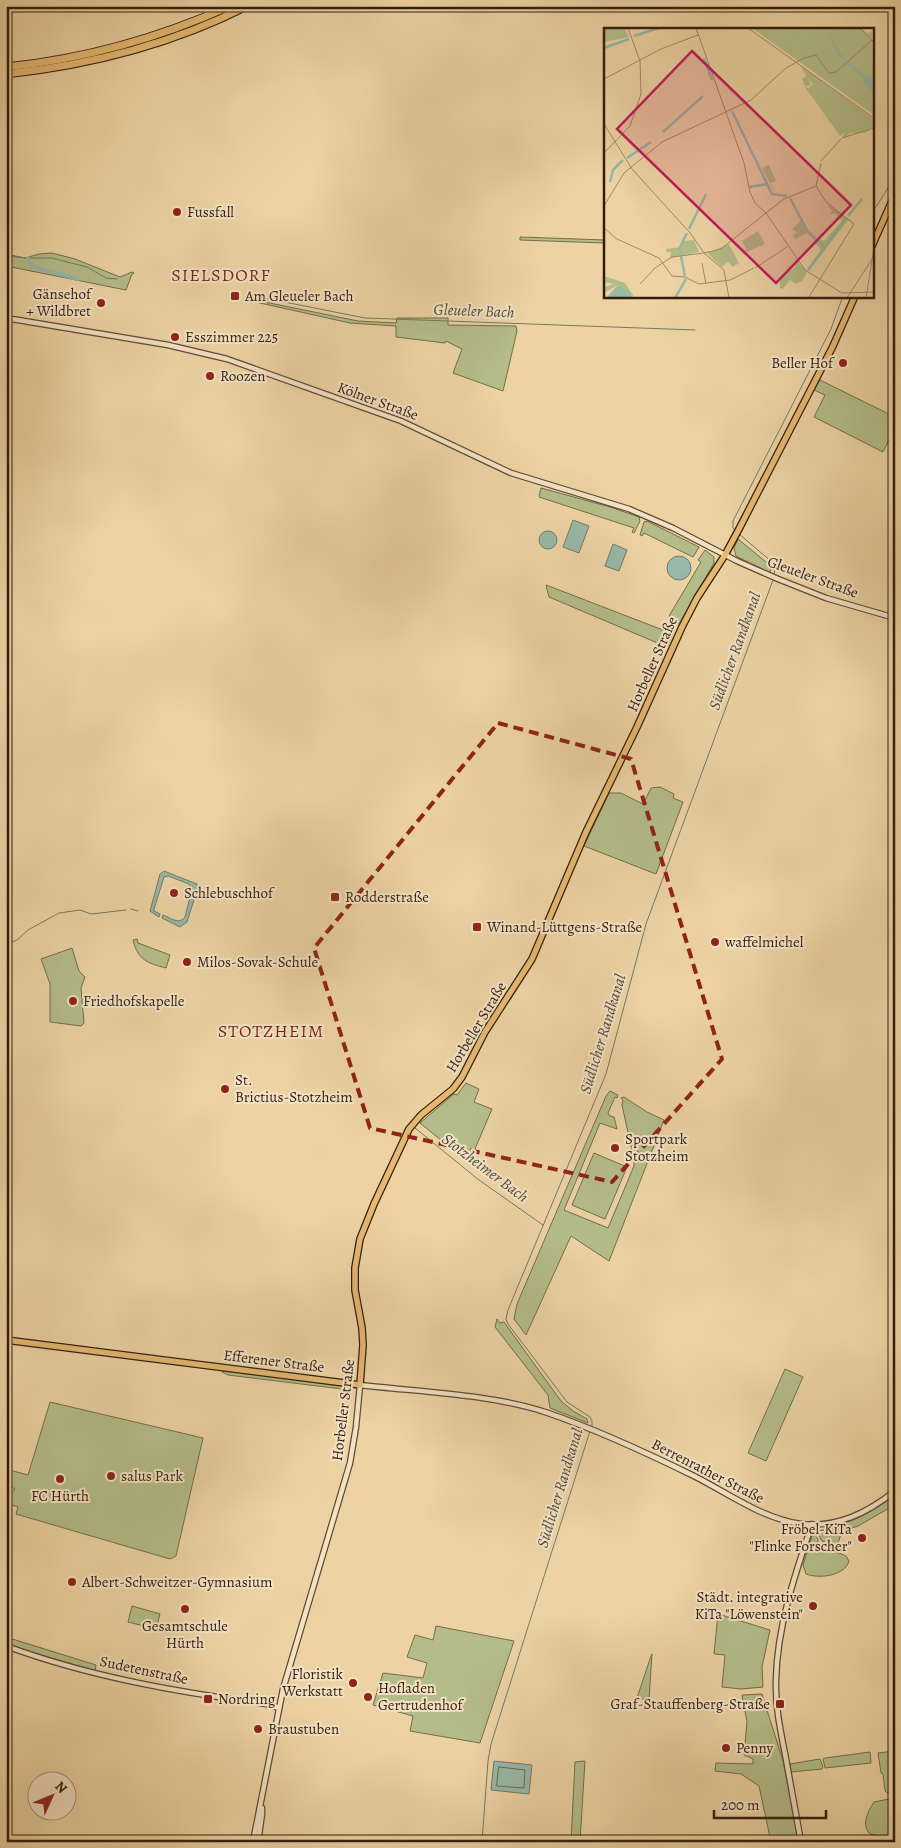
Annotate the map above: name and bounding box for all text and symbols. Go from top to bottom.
inset map [604,28,874,298]
place label: Fussfall [187,202,234,222]
marker: Fussfall [171,206,183,218]
district label: SIELSDORF [171,263,271,287]
place label: Gänsehof + Wildbret [26,284,93,321]
place label: Am Gleueler Bach [244,286,353,306]
marker: Am Gleueler Bach [229,290,241,302]
marker: Gänsehof + Wildbret [95,297,107,309]
water label: Gleueler Bach [433,299,515,323]
place label: Esszimmer 225 [185,327,278,347]
marker: Esszimmer 225 [169,331,181,343]
place label: Beller Hof [771,353,835,373]
marker: Beller Hof [837,357,849,369]
place label: Roozen [220,366,266,386]
marker: Roozen [204,370,216,382]
street label: Kölner Straße [335,377,422,425]
street label: Gleueler Straße [765,551,861,603]
water label: Südlicher Randkanal [703,589,767,713]
street label: Horbeller Straße [622,613,682,715]
place label: Schlebuschhof [184,883,275,903]
marker: Schlebuschhof [168,887,180,899]
place label: Rodderstraße [345,887,429,907]
marker: Rodderstraße [329,891,341,903]
place label: Winand-Lüttgens-Straße [486,917,643,937]
marker: Winand-Lüttgens-Straße [471,921,483,933]
place label: waffelmichel [724,932,804,952]
marker: waffelmichel [709,936,721,948]
place label: Milos-Sovak-Schule [197,952,318,972]
marker: Milos-Sovak-Schule [181,956,193,968]
water label: Südlicher Randkanal [574,972,632,1096]
street label: Horbeller Straße [441,978,511,1076]
place label: Friedhofskapelle [83,991,185,1011]
marker: Friedhofskapelle [67,995,79,1007]
district label: STOTZHEIM [218,1019,324,1043]
place label: St. Brictius-Stotzheim [235,1070,353,1107]
marker: St. Brictius-Stotzheim [219,1083,231,1095]
water label: Stotzheimer Bach [437,1128,533,1208]
place label: Sportpark Stotzheim [625,1129,689,1166]
marker: Sportpark Stotzheim [609,1142,621,1154]
street label: Efferener Straße [222,1345,326,1377]
street label: Horbeller Straße [327,1358,359,1462]
water label: Südlicher Randkanal [531,1426,589,1550]
street label: Berrenrather Straße [648,1434,768,1508]
place label: salus Park [121,1466,183,1486]
marker: salus Park [105,1470,117,1482]
marker: FC Hürth [54,1473,66,1485]
place label: FC Hürth [31,1486,89,1506]
place label: Fröbel-KiTa "Flinke Forscher" [749,1519,852,1556]
marker: Fröbel-KiTa "Flinke Forscher" [856,1532,868,1544]
place label: Albert-Schweitzer-Gymnasium [81,1572,273,1592]
marker: Albert-Schweitzer-Gymnasium [66,1576,78,1588]
place label: Städt. integrative KiTa "Löwenstein" [695,1587,803,1624]
marker: Städt. integrative KiTa "Löwenstein" [807,1600,819,1612]
marker: Gesamtschule Hürth [179,1603,191,1615]
place label: Gesamtschule Hürth [142,1616,228,1653]
street label: Sudetenstraße [98,1651,190,1689]
place label: Floristik Werkstatt [281,1664,344,1701]
marker: Floristik Werkstatt [347,1677,359,1689]
place label: Hofladen Gertrudenhof [378,1678,464,1715]
place label: Nordring [218,1689,276,1709]
marker: Hofladen Gertrudenhof [362,1691,374,1703]
marker: Nordring [202,1693,214,1705]
place label: Graf-Stauffenberg-Straße [611,1694,770,1714]
marker: Graf-Stauffenberg-Straße [774,1698,786,1710]
place label: Braustuben [268,1719,339,1739]
marker: Braustuben [252,1723,264,1735]
place label: Penny [736,1738,773,1758]
marker: Penny [720,1742,732,1754]
north arrow [28,1770,78,1820]
text: N [51,1777,71,1798]
scale bar [714,1788,826,1820]
text: 200 m [721,1795,760,1815]

